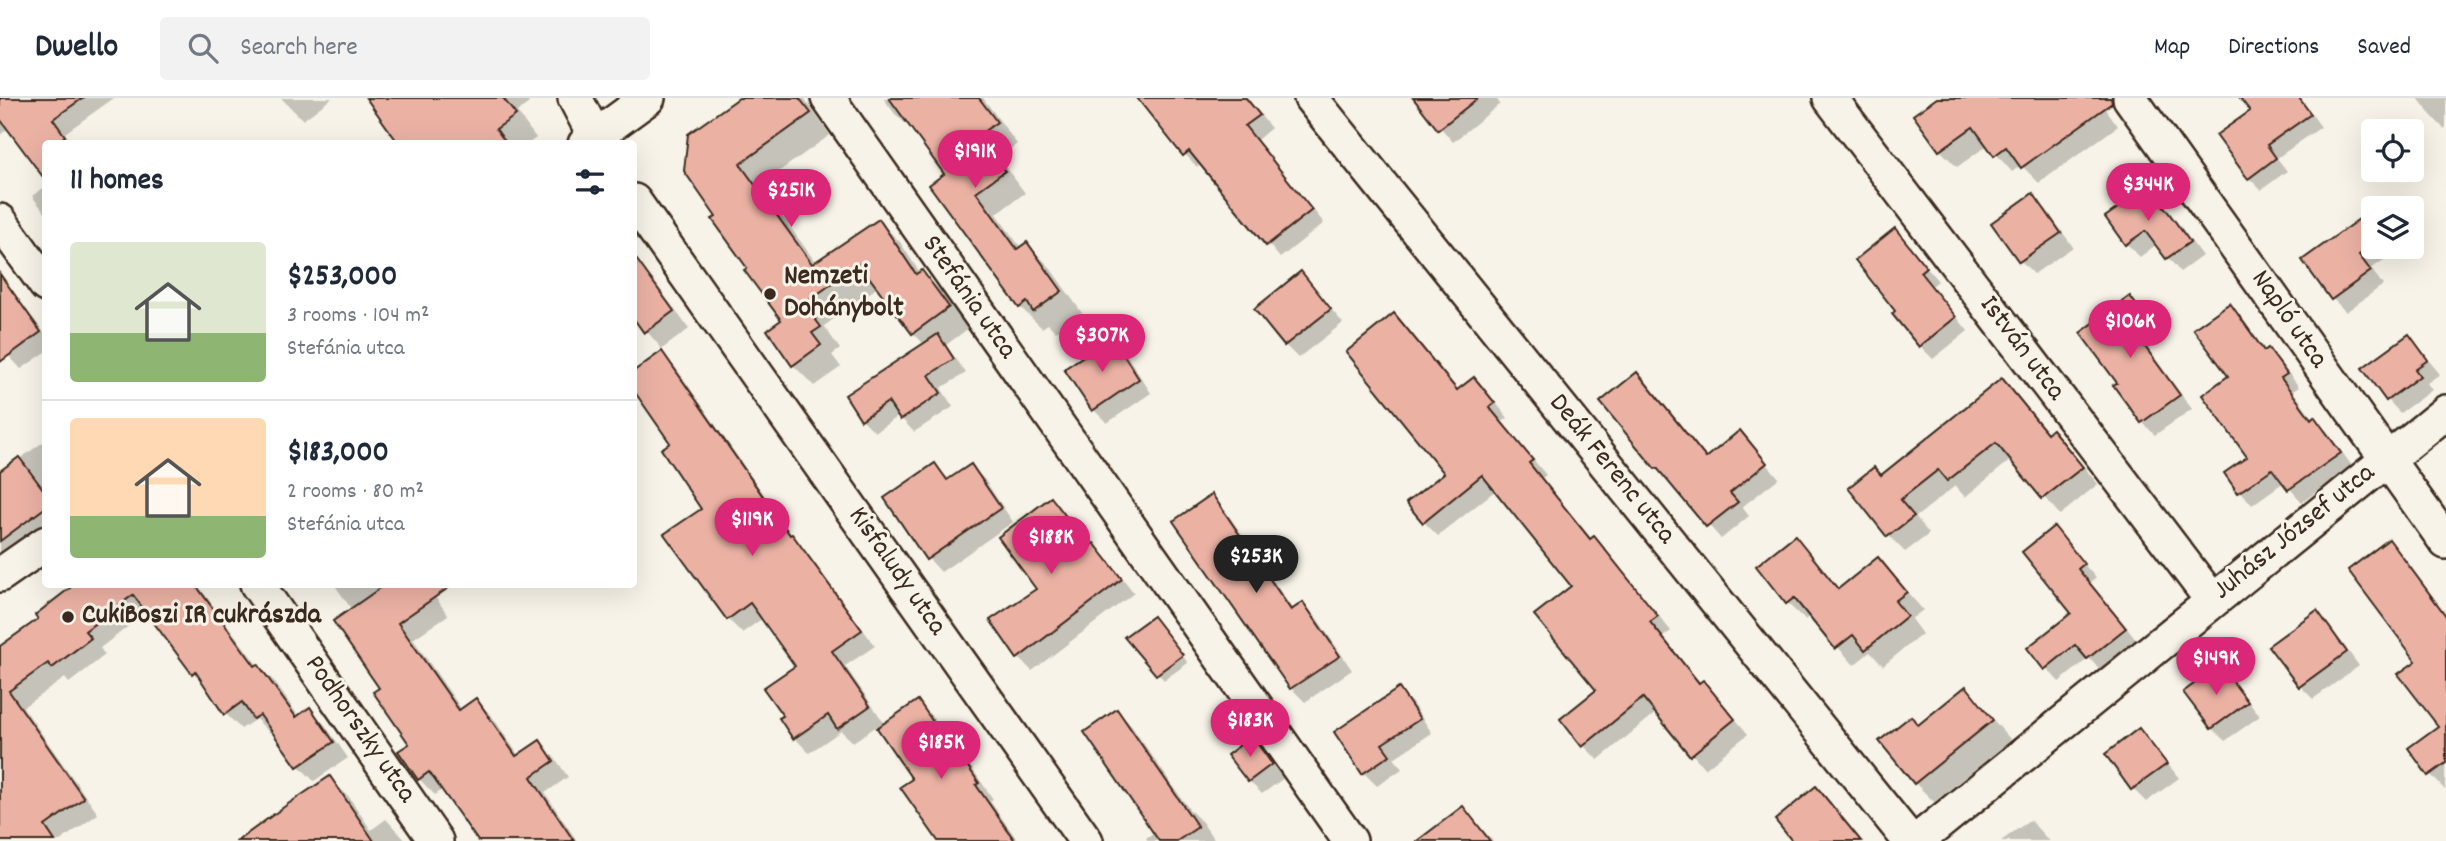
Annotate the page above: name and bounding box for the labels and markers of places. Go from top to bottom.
pin: $191K [926,130,1024,190]
pin: $344K [2099,164,2197,223]
pin: $251K [742,170,840,229]
place label: Nemzeti Dohánybolt [784,258,904,330]
marker: Nemzeti Dohánybolt [762,286,778,302]
pin: $106K [2081,300,2179,360]
pin: $307K [1053,314,1151,374]
pin: $119K [703,498,801,558]
pin: $188K [1002,517,1100,576]
pin: $253K [1207,536,1305,595]
place label: CukiBoszi IR cukrászda [82,597,322,637]
marker: CukiBoszi IR cukrászda [60,609,76,625]
pin: $149K [2167,638,2265,697]
pin: $183K [1201,700,1299,759]
pin: $185K [892,722,990,781]

